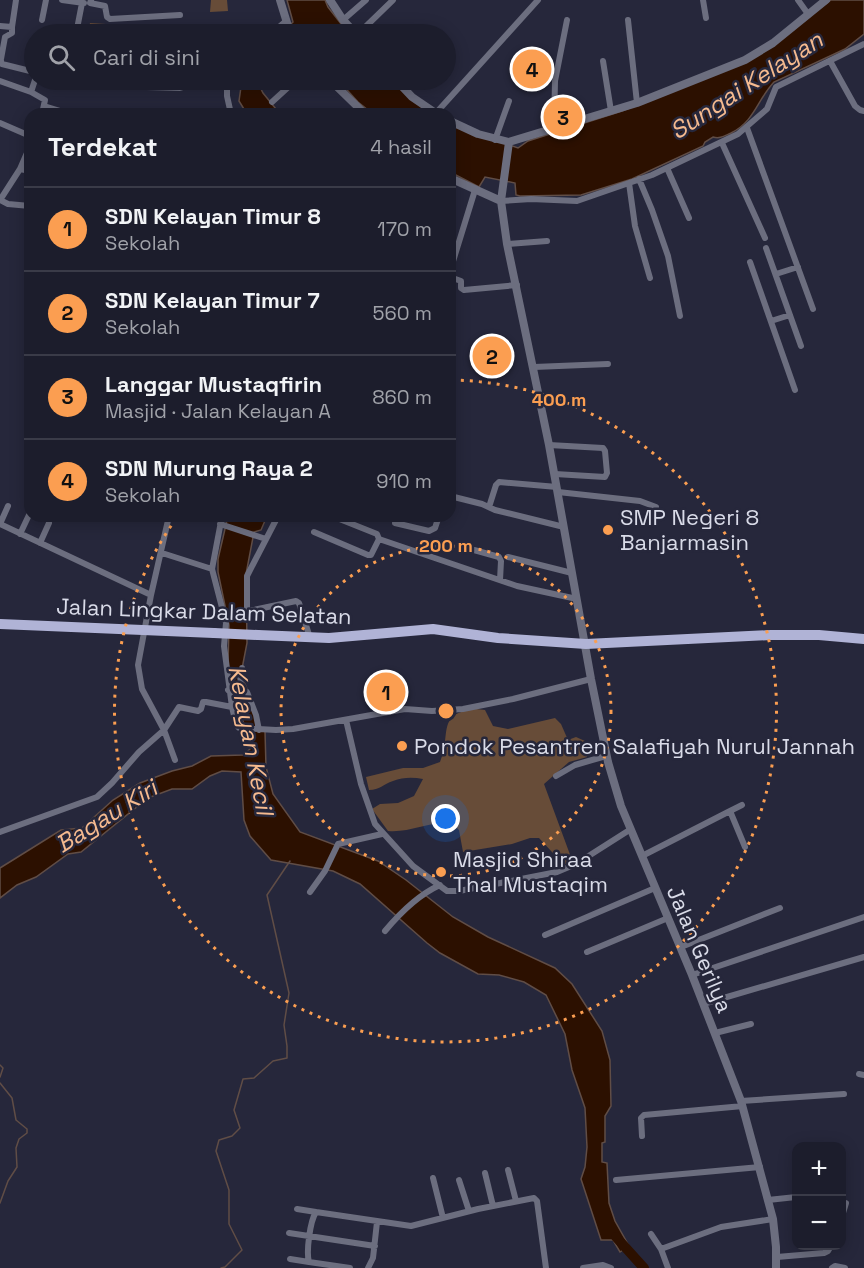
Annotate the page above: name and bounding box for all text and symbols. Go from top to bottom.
water label: Sungai Kelayan [664,23,829,146]
search box [24,24,456,90]
icon: search [45,41,78,74]
text: Cari di sini [93,43,200,71]
pin: 4 [512,46,552,92]
pin: 3 [544,94,582,140]
text: Terdekat [48,130,158,164]
text: 4 hasil [370,134,432,160]
text: SDN Kelayan Timur 8 [105,202,321,230]
text: 1 [63,216,72,242]
text: 170 m [377,216,432,242]
text: Sekolah [105,230,180,256]
text: SDN Kelayan Timur 7 [105,286,320,314]
text: 2 [62,300,73,326]
text: 560 m [373,300,432,326]
text: Sekolah [105,314,180,340]
pin: 2 [472,334,512,378]
text: Langgar Mustaqfirin [105,370,322,398]
text: 3 [61,384,74,410]
text: 860 m [372,384,432,410]
text: 400 m [532,388,586,411]
text: Masjid · Jalan Kelayan A [105,398,331,424]
text: SDN Murung Raya 2 [105,454,313,482]
text: 4 [61,468,74,494]
text: 910 m [376,468,432,494]
text: Sekolah [105,482,180,508]
place label: SMP Negeri 8 Banjarmasin [620,503,759,556]
marker: SMP Negeri 8 Banjarmasin [601,523,615,537]
text: 200 m [419,534,473,557]
street label: Jalan Lingkar Dalam Selatan [56,592,352,630]
water label: Kelayan Kecil [221,663,281,820]
pin: 1 [366,670,406,714]
centre of rings [436,701,456,721]
place label: Pondok Pesantren Salafiyah Nurul Jannah [414,732,855,760]
marker: Pondok Pesantren Salafiyah Nurul Jannah [395,739,409,753]
water label: Bagau Kiri [49,771,165,859]
your location [431,804,460,833]
place label: Masjid Shiraa Thal Mustaqim [453,845,608,898]
marker: Masjid Shiraa Thal Mustaqim [434,865,448,879]
street label: Jalan Gerilya [661,881,739,1017]
map controls [792,1142,846,1250]
button: + [792,1142,846,1196]
button: − [792,1196,846,1250]

